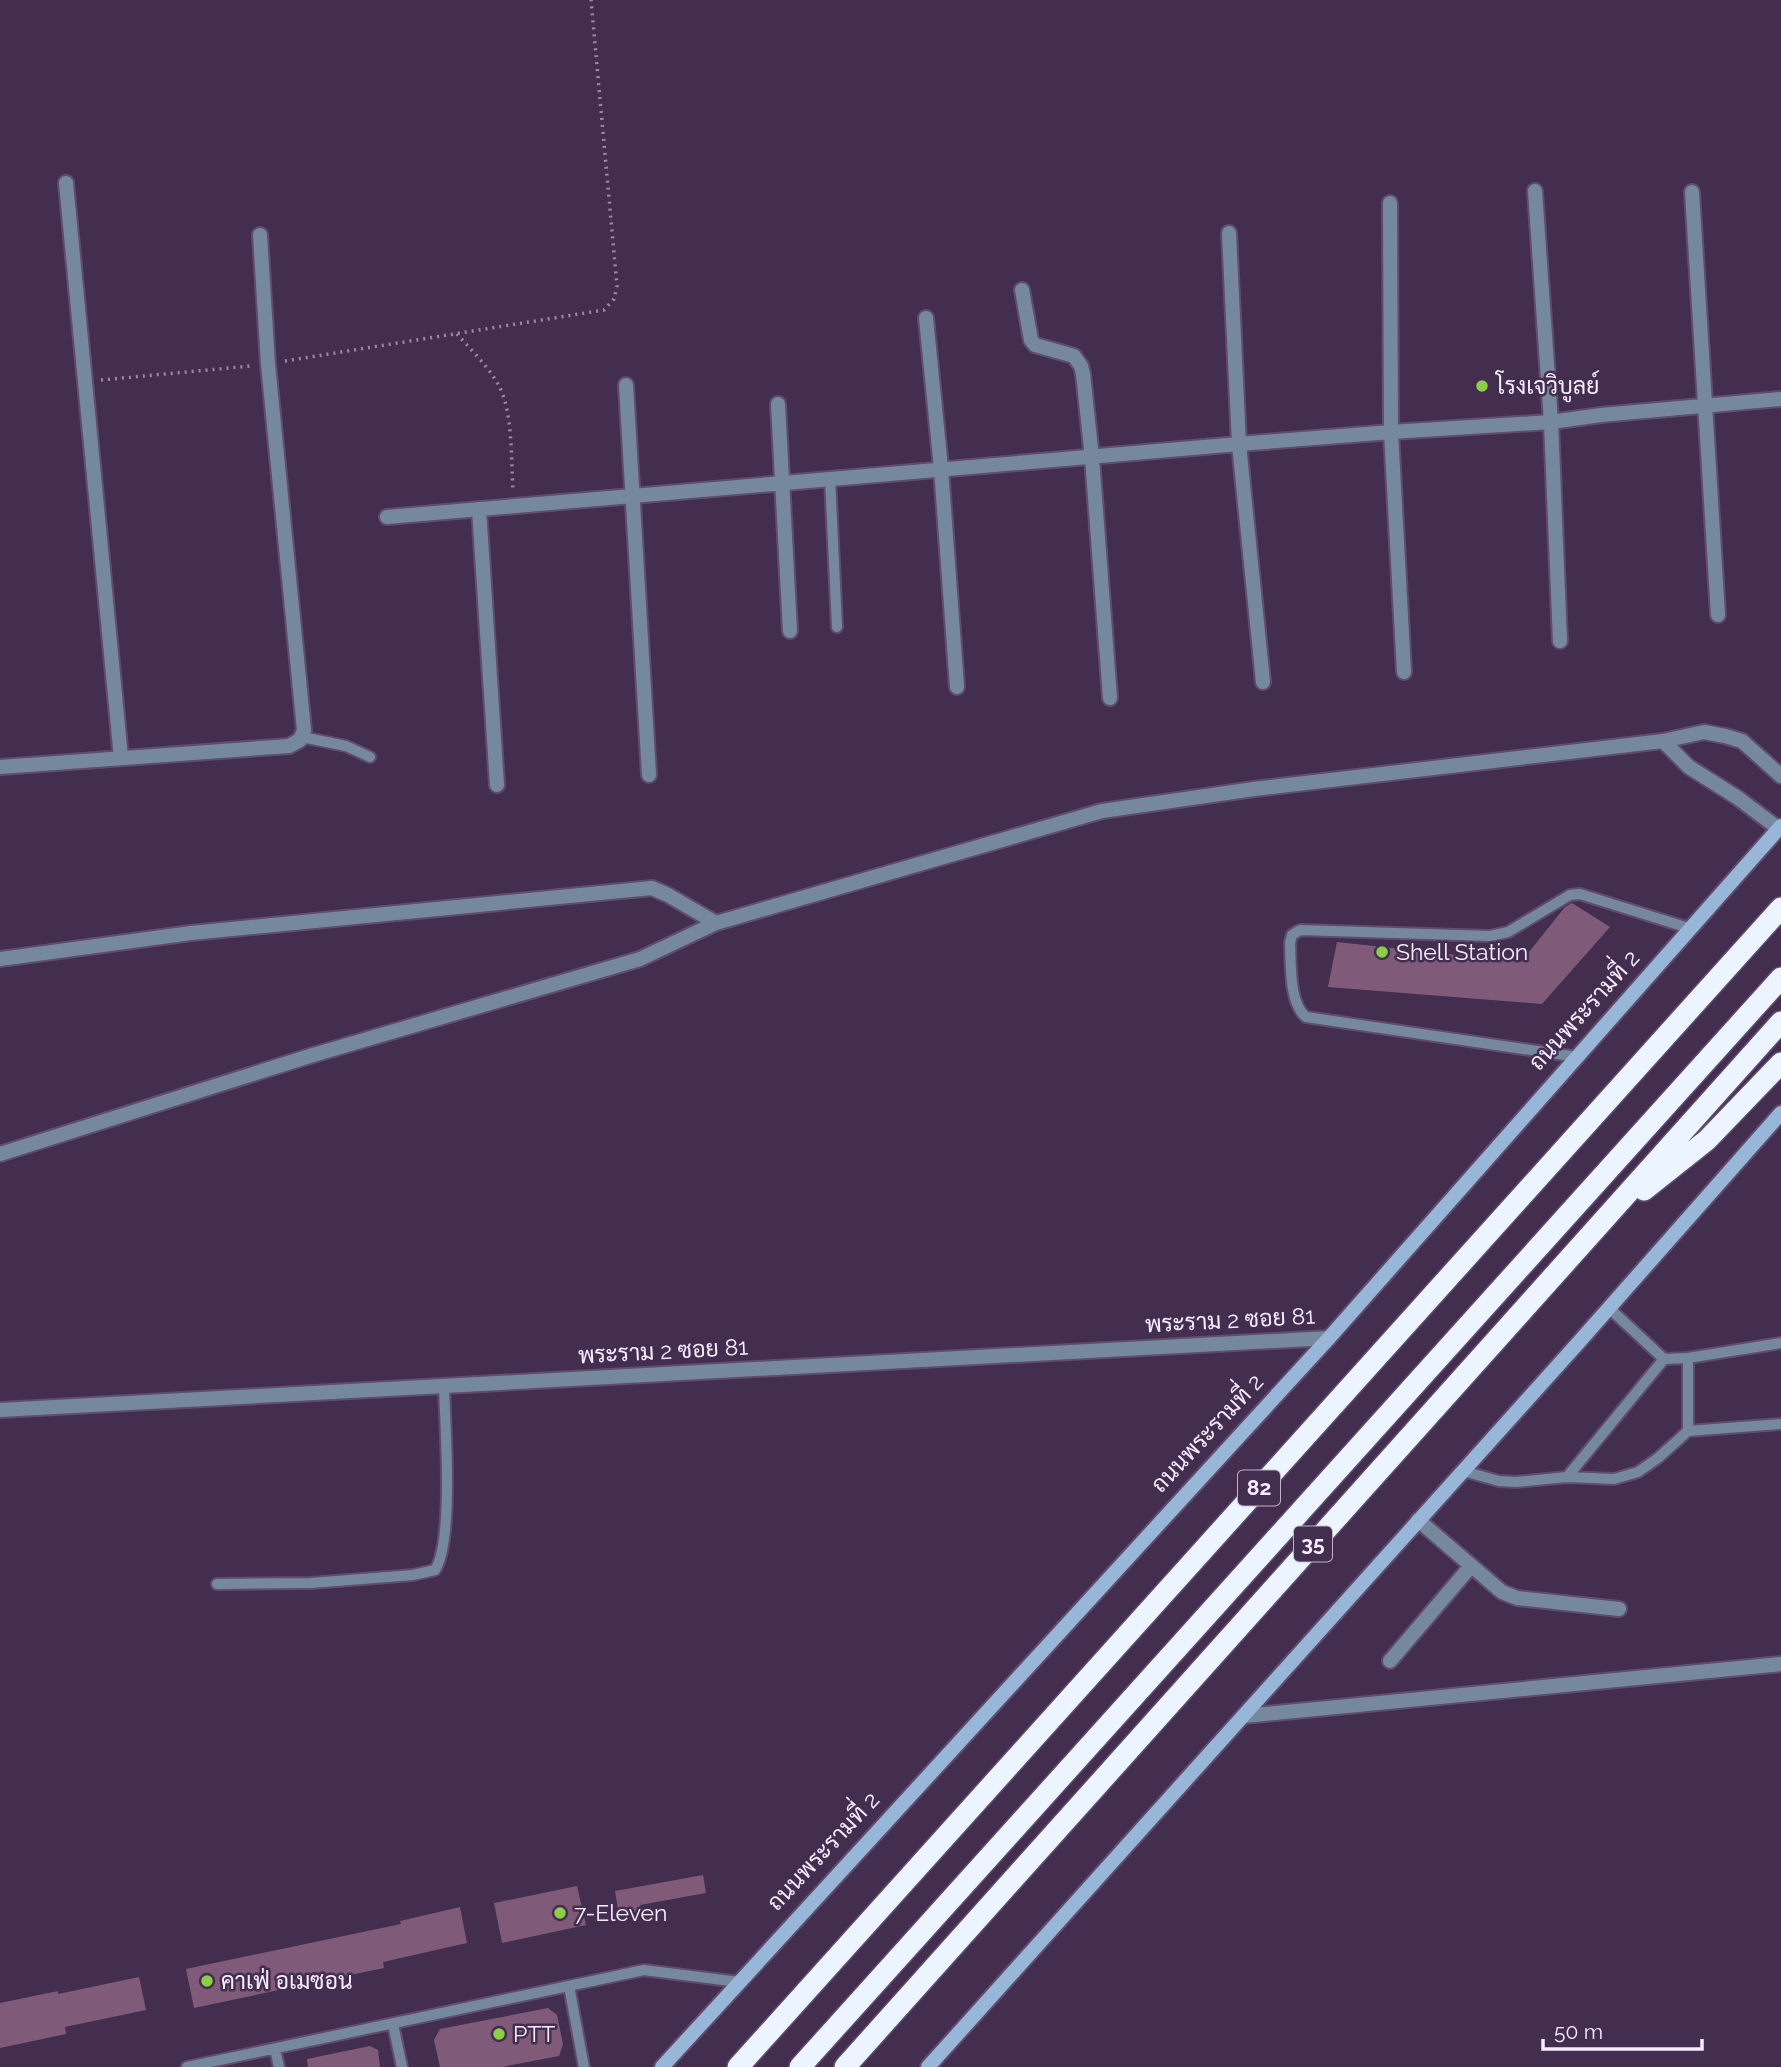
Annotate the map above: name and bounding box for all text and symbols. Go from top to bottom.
place label: โรงเจวิบูลย์ [1494,370,1599,403]
marker: โรงเจวิบูลย์ [1474,378,1490,394]
place label: Shell Station [1396,938,1528,965]
street label: ถนนพระรามที่ 2 [1518,939,1645,1075]
marker: Shell Station [1374,944,1390,960]
street label: พระราม 2 ซอย 81 [1144,1302,1316,1337]
street label: พระราม 2 ซอย 81 [577,1333,749,1368]
street label: ถนนพระรามที่ 2 [1140,1363,1268,1497]
road number: 82 [1238,1470,1280,1506]
road number: 35 [1294,1526,1332,1562]
street label: ถนนพระรามที่ 2 [756,1781,884,1915]
place label: 7-Eleven [574,1899,668,1926]
marker: 7-Eleven [552,1905,568,1921]
place label: คาเฟ่ อเมซอน [221,1967,353,1994]
marker: คาเฟ่ อเมซอน [199,1973,215,1989]
scale bar [1543,2008,1702,2052]
text: 50 m [1554,2019,1603,2044]
place label: PTT [513,2020,555,2047]
marker: PTT [491,2026,507,2042]

